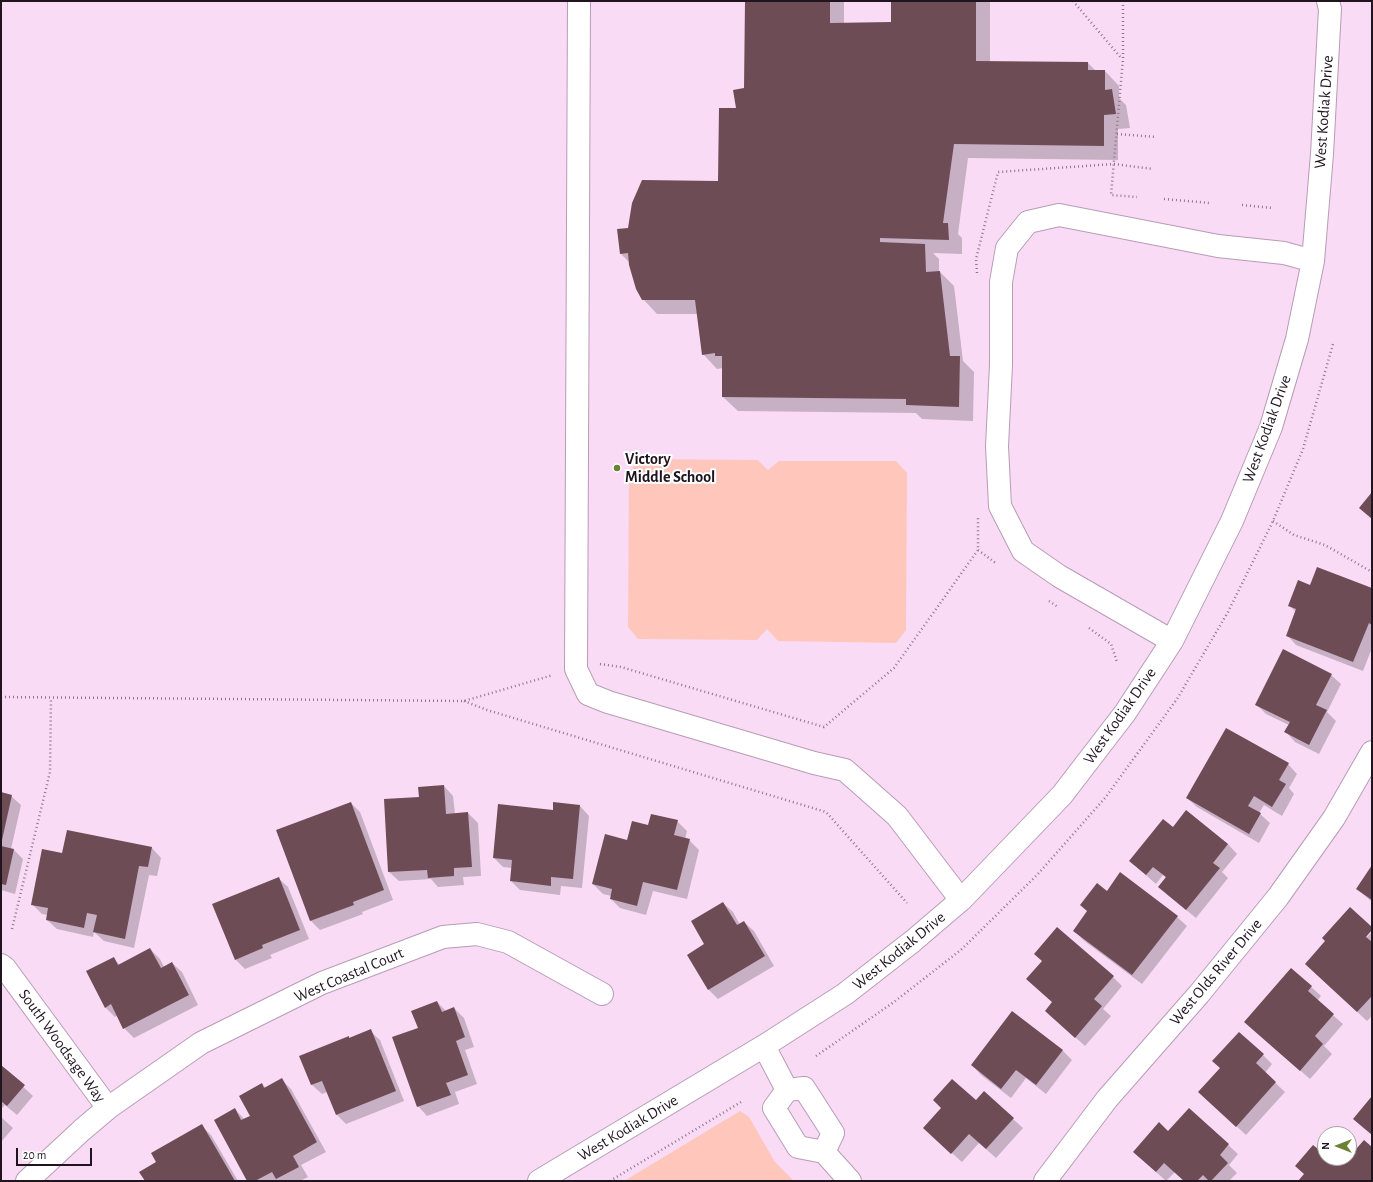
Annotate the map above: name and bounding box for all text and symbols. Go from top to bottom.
street label: West Kodiak Drive [1310,55,1338,169]
street label: West Kodiak Drive [1239,372,1295,486]
place label: Victory Middle School [625,449,715,487]
marker: Victory Middle School [612,463,622,473]
street label: West Kodiak Drive [1080,664,1160,768]
street label: West Kodiak Drive [849,908,949,994]
street label: West Olds River Drive [1166,915,1266,1029]
street label: West Coastal Court [291,943,407,1007]
street label: South Woodsage Way [14,986,110,1106]
street label: West Kodiak Drive [574,1091,682,1165]
north arrow [1317,1126,1357,1166]
scale bar [18,1140,94,1166]
text: N [1320,1142,1331,1150]
text: 20 m [23,1149,46,1161]

